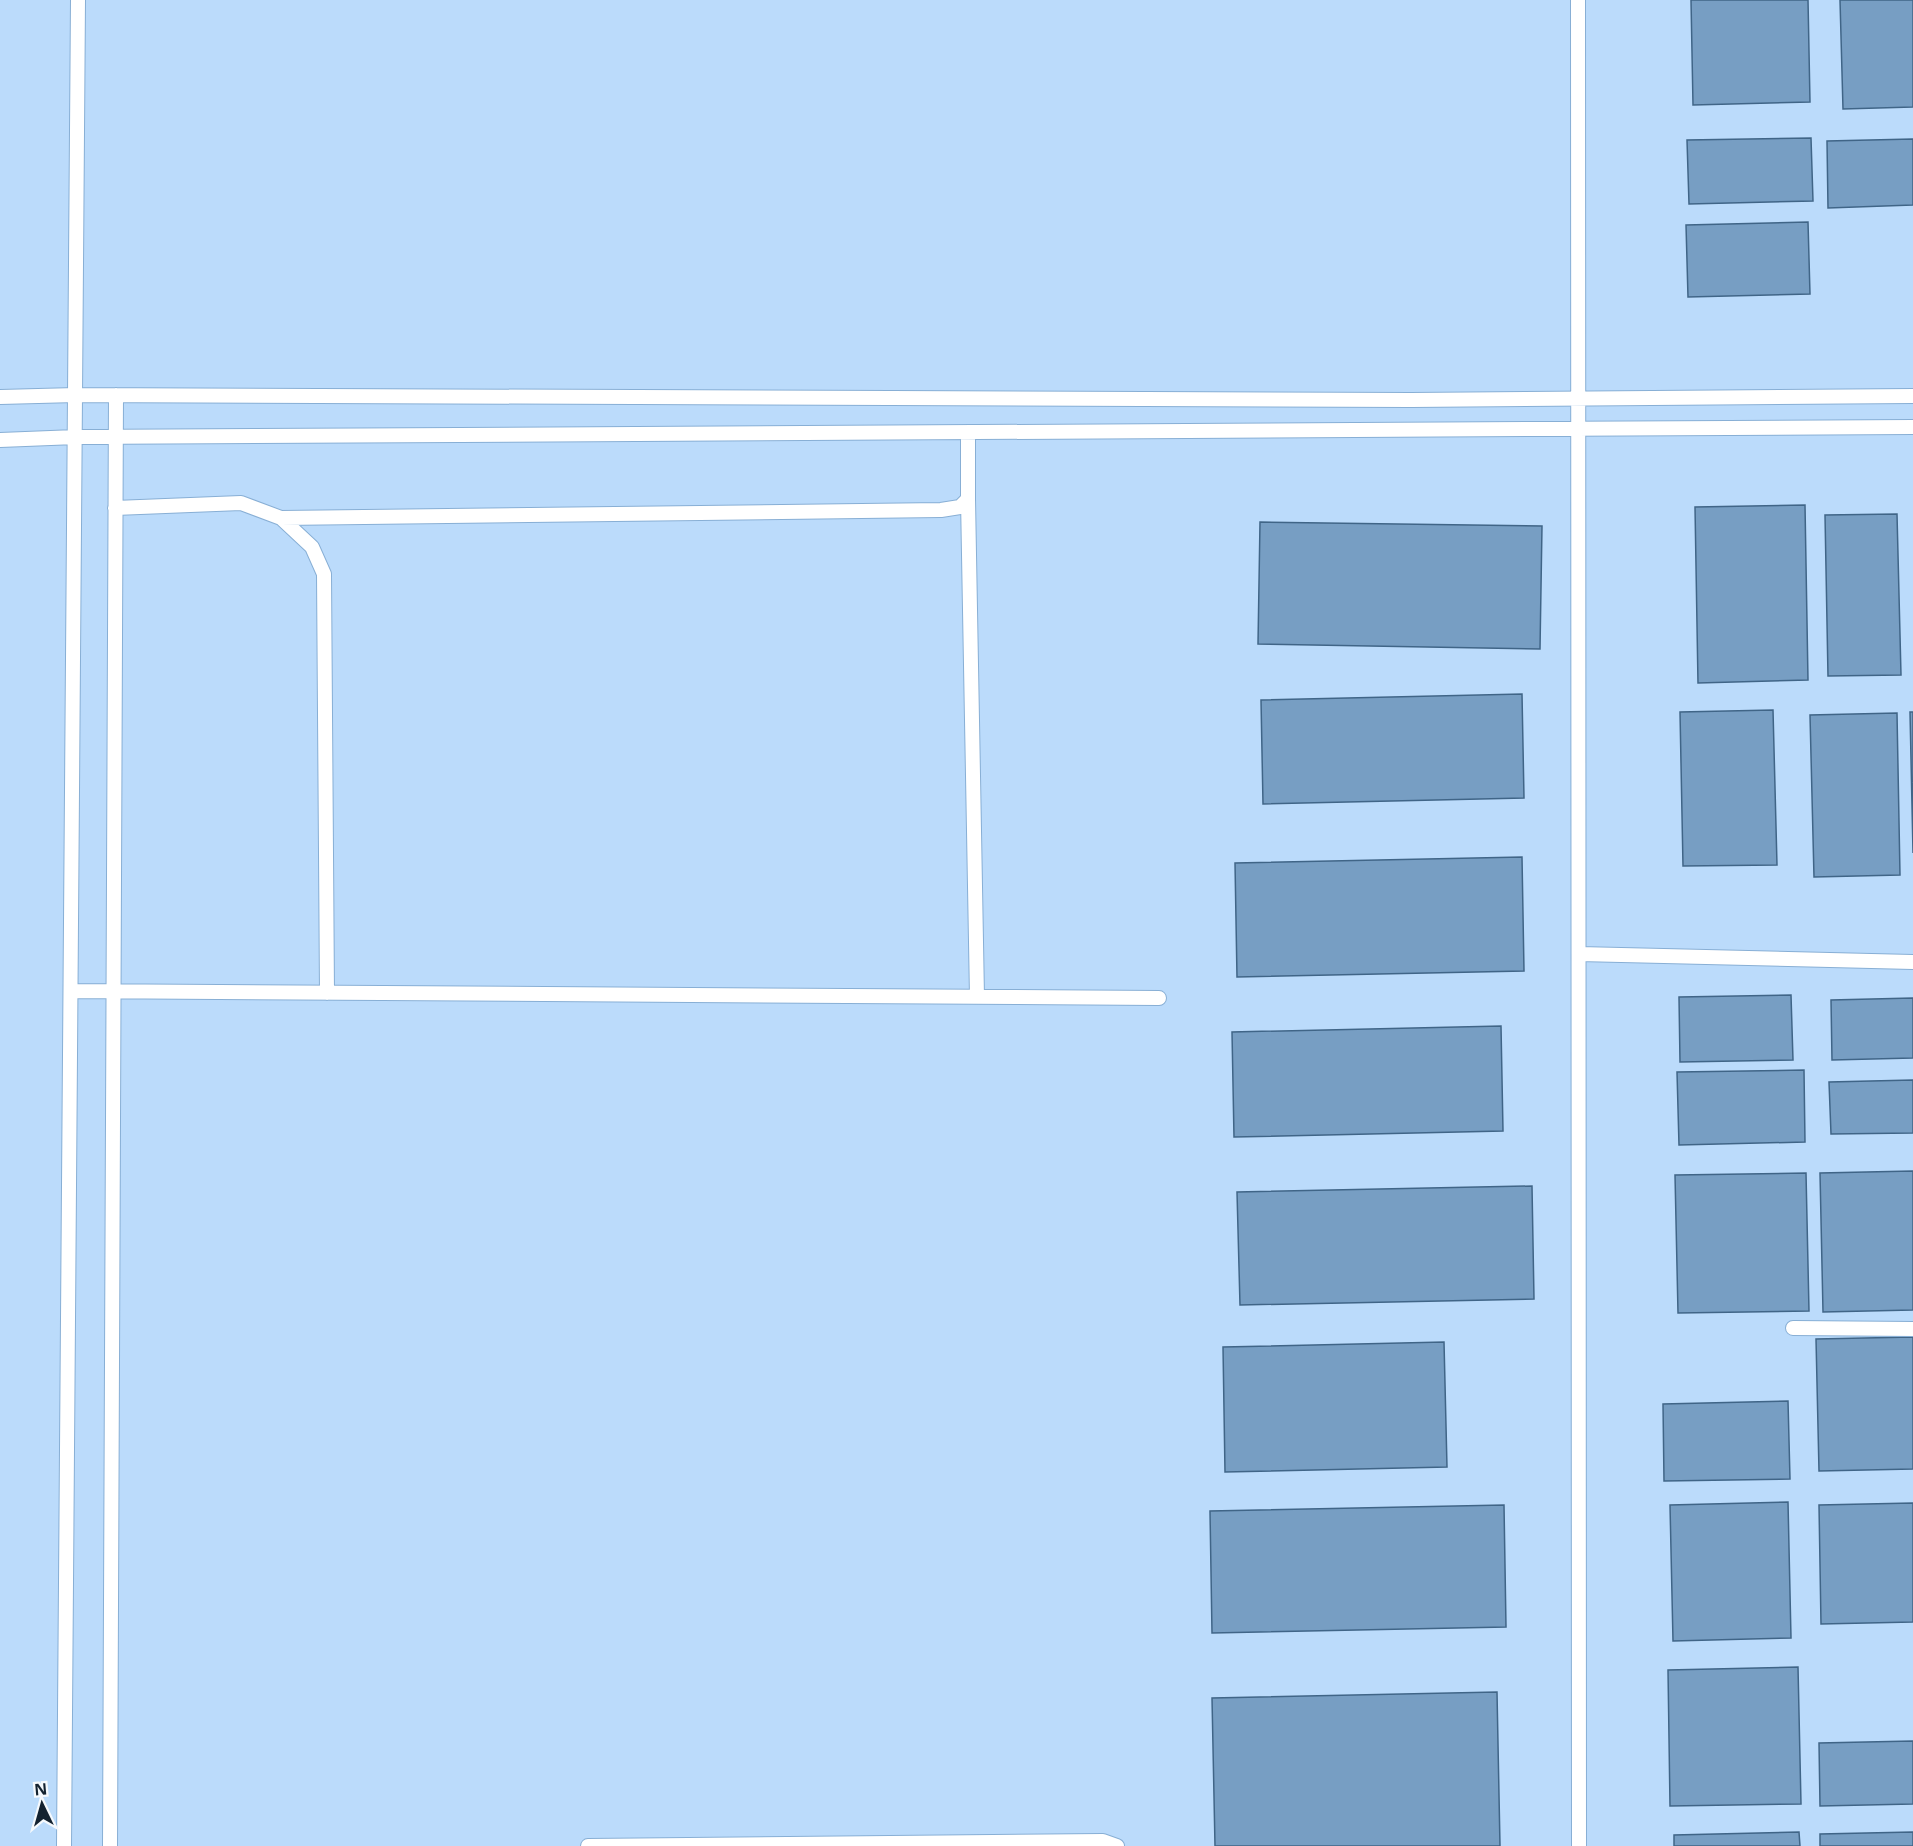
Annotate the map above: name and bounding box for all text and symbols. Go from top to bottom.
north arrow [12,1774,72,1834]
text: N [33,1778,48,1801]

